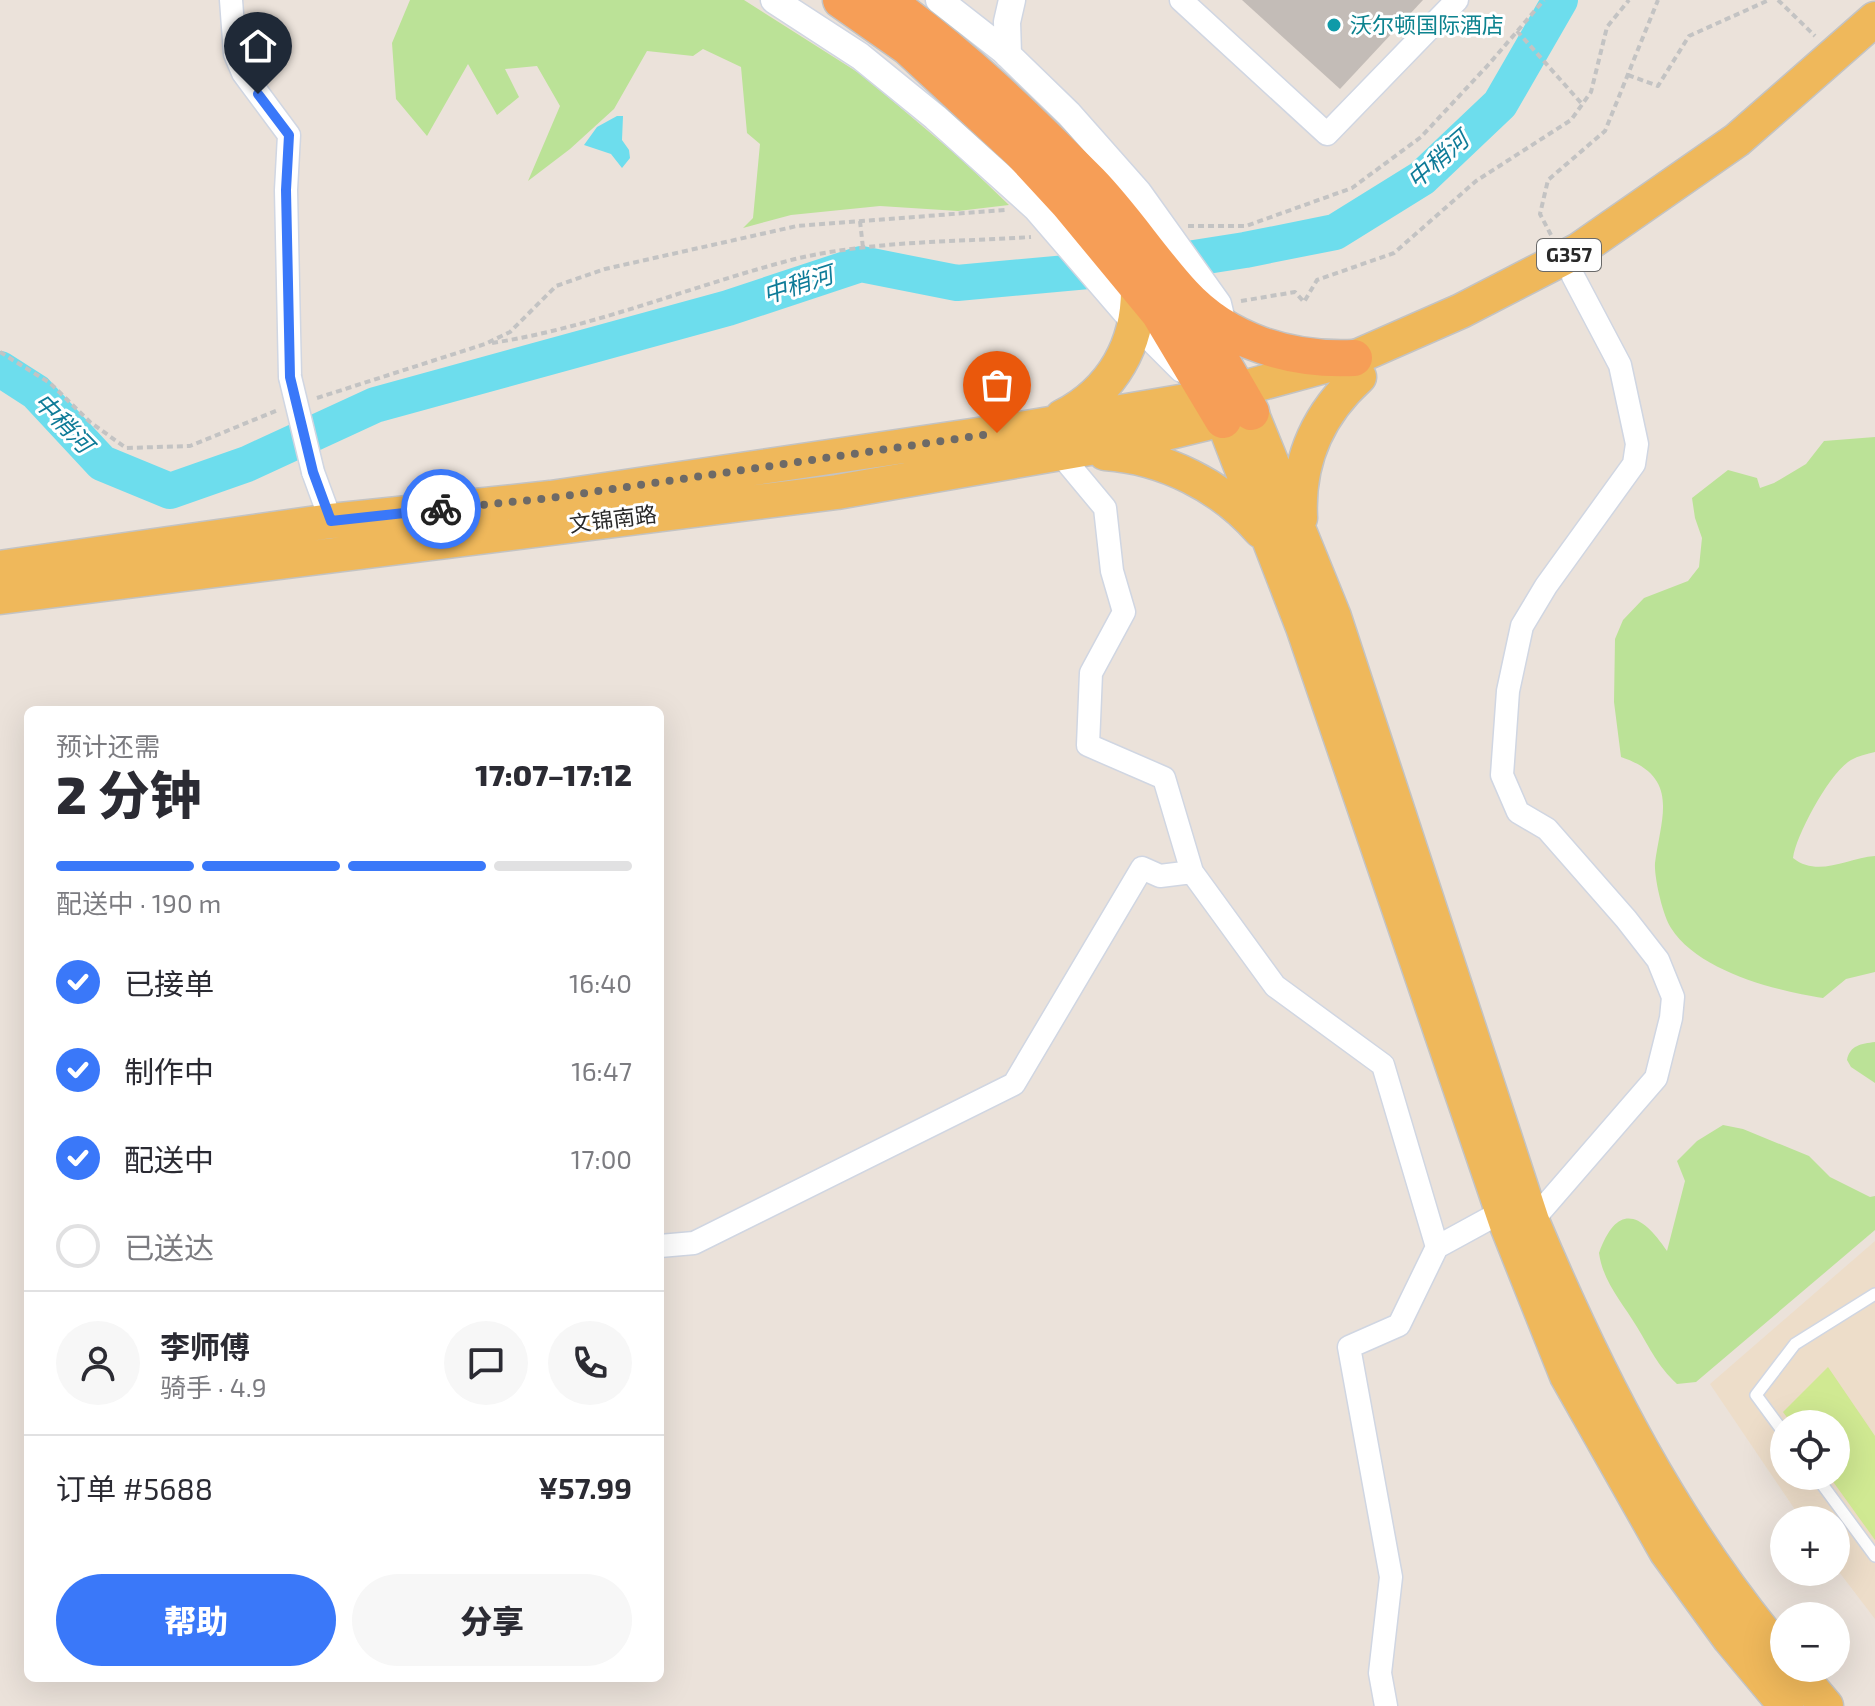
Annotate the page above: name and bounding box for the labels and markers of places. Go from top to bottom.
place label: 沃尔顿国际酒店 [1350,11,1504,37]
pin [224,12,292,94]
marker: 沃尔顿国际酒店 [1325,16,1343,34]
pin [963,351,1031,433]

